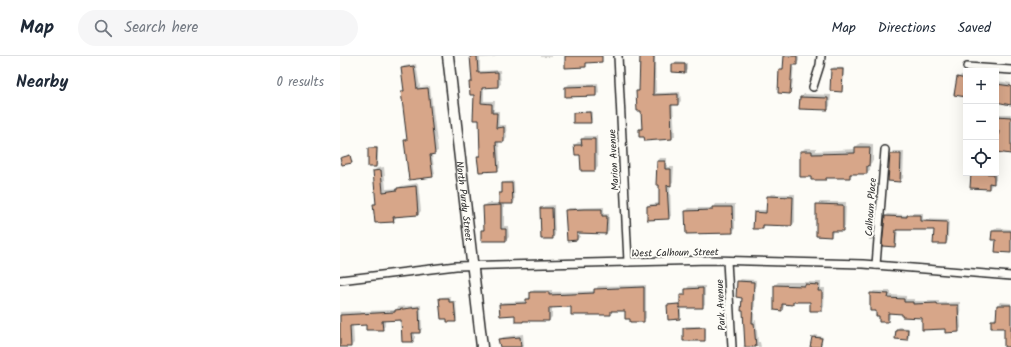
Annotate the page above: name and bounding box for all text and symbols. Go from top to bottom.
search box [78,10,358,46]
text: Map [20,13,54,43]
text: Search here [124,16,198,40]
icon: search [92,17,114,39]
text: Map [831,17,856,39]
text: Directions [878,17,936,39]
text: Saved [958,17,991,39]
map controls [963,68,999,176]
button: + [963,68,999,104]
text: Nearby [16,69,68,96]
text: 0 results [277,72,324,93]
button: − [963,104,999,140]
street label: Marion Avenue [604,128,624,191]
button: locate [963,140,999,176]
street label: North Purdy Street [451,160,477,242]
street label: Calhoun Place [861,177,881,237]
street label: West Calhoun Street [631,244,719,262]
street label: Park Avenue [712,278,730,331]

